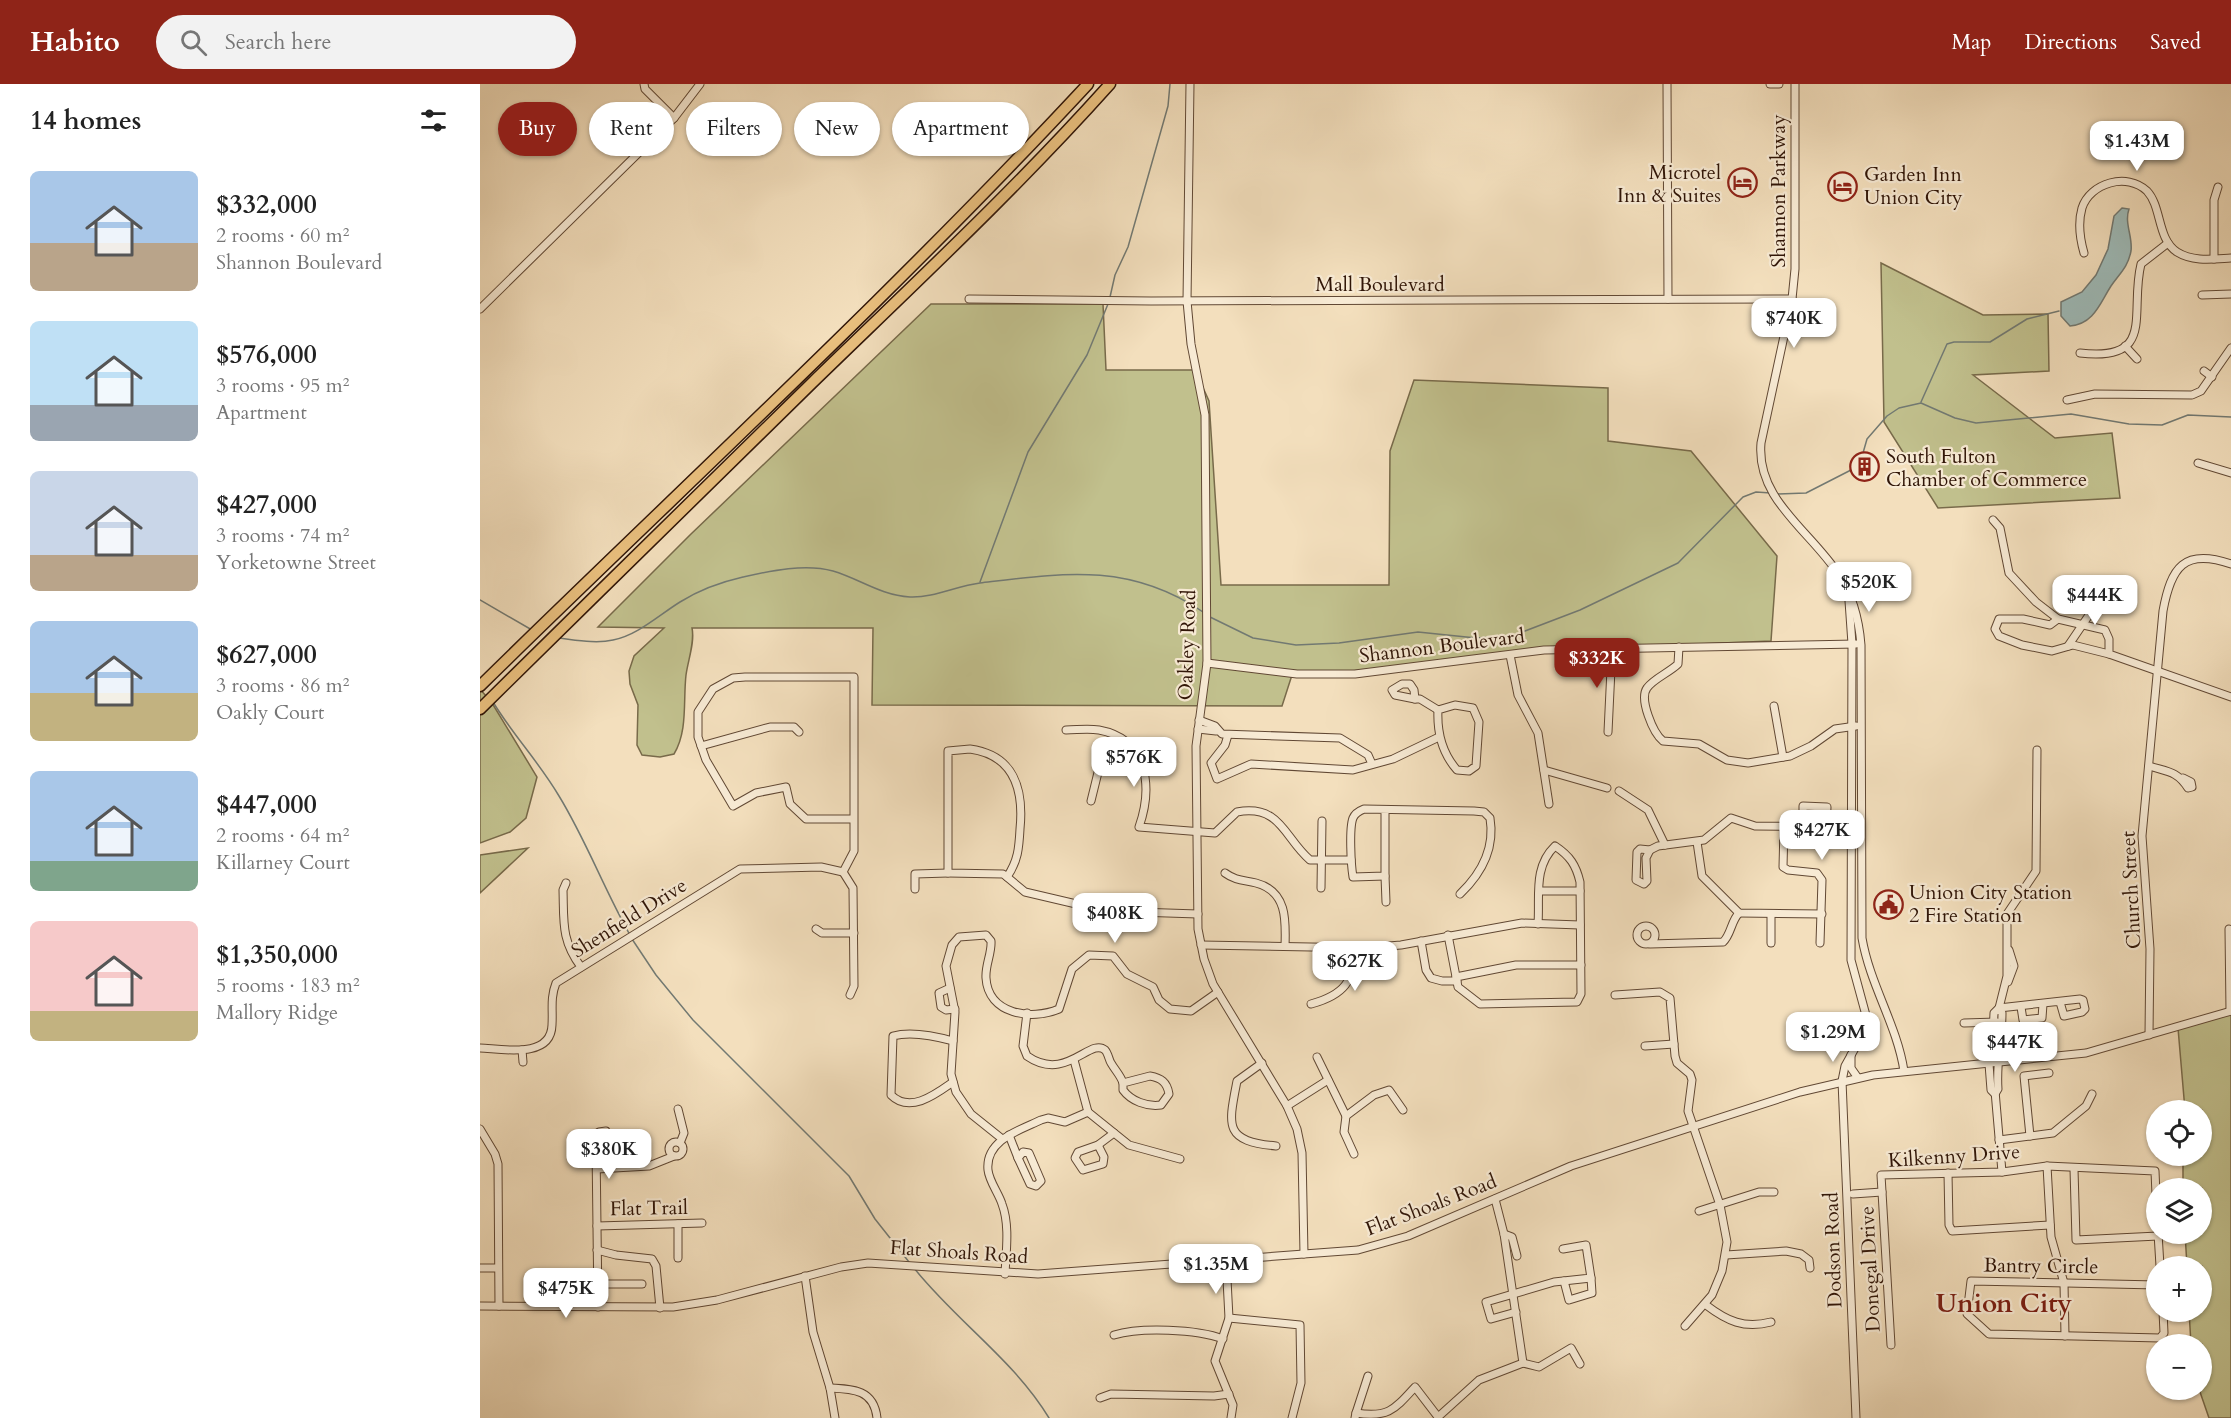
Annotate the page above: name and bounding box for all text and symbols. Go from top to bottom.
search box [156,15,576,69]
text: Habito [30,23,120,61]
icon: search [177,26,210,59]
text: Search here [225,27,331,57]
text: Map [1951,28,1991,57]
text: Directions [2024,28,2117,57]
text: Saved [2150,28,2201,57]
chip: Buy [498,102,577,156]
chip: Rent [589,102,674,156]
chip: Filters [686,102,782,156]
chip: New [794,102,880,156]
chip: Apartment [892,102,1029,156]
text: 14 homes [30,103,141,138]
icon: filters [417,104,450,137]
street label: Shannon Parkway [1765,114,1792,268]
pin: $1.43M [2088,121,2186,172]
text: $1.43M [2104,127,2170,154]
place label: Microtel Inn & Suites [1617,159,1721,209]
place label: Garden Inn Union City [1864,161,1963,211]
hotel icon: Microtel Inn & Suites [1726,167,1758,199]
hotel icon: Garden Inn Union City [1827,170,1859,202]
text: $332,000 [216,187,317,222]
icon: home [78,195,150,267]
text: 2 rooms · 60 m² [216,222,349,249]
text: Shannon Boulevard [216,249,382,276]
street label: Mall Boulevard [1315,271,1445,298]
pin: $740K [1752,298,1836,349]
text: $740K [1765,304,1823,331]
text: $576,000 [216,337,317,372]
icon: home [78,345,150,417]
text: 3 rooms · 95 m² [216,372,349,399]
text: Apartment [216,399,307,426]
place label: South Fulton Chamber of Commerce [1886,443,2087,493]
building icon: South Fulton Chamber of Commerce [1849,451,1881,483]
text: $427,000 [216,487,317,522]
icon: home [78,495,150,567]
text: 3 rooms · 74 m² [216,522,349,549]
text: Yorketowne Street [216,549,376,576]
pin: $520K [1827,562,1911,613]
text: $520K [1840,568,1898,595]
pin: $444K [2053,575,2137,626]
text: $444K [2066,581,2124,608]
street label: Oakley Road [1172,589,1202,701]
street label: Shannon Boulevard [1358,622,1526,670]
text: $627,000 [216,637,317,672]
pin: $332K [1555,638,1639,689]
text: $332K [1568,644,1626,671]
icon: home [78,645,150,717]
text: 3 rooms · 86 m² [216,672,349,699]
text: Oakly Court [216,699,324,726]
pin: $576K [1092,737,1176,788]
text: $576K [1105,743,1163,770]
text: $447,000 [216,787,317,822]
icon: home [78,795,150,867]
pin: $427K [1780,810,1864,861]
text: $427K [1793,816,1851,843]
text: 2 rooms · 64 m² [216,822,349,849]
street label: Church Street [2114,830,2148,950]
text: Killarney Court [216,849,350,876]
street label: Shenfield Drive [566,872,692,964]
place label: Union City Station 2 Fire Station [1909,879,2073,929]
public building icon: Union City Station 2 Fire Station [1872,888,1904,920]
pin: $408K [1073,893,1157,944]
text: $408K [1086,899,1144,926]
text: $1,350,000 [216,937,338,972]
pin: $627K [1313,941,1397,992]
icon: home [78,945,150,1017]
text: $627K [1326,947,1384,974]
text: 5 rooms · 183 m² [216,972,360,999]
text: Mallory Ridge [216,999,338,1026]
pin: $1.29M [1784,1012,1882,1063]
text: $1.29M [1800,1018,1866,1045]
pin: $447K [1973,1022,2057,1073]
text: $447K [1986,1028,2044,1055]
map controls [2146,1100,2212,1400]
button: locate [2146,1100,2212,1166]
pin: $380K [567,1129,651,1180]
text: $380K [580,1135,638,1162]
street label: Kilkenny Drive [1887,1138,2021,1174]
street label: Flat Shoals Road [1362,1167,1501,1242]
button: layers [2146,1178,2212,1244]
street label: Dodson Road [1817,1191,1849,1308]
street label: Flat Trail [610,1194,688,1222]
street label: Donegal Drive [1853,1205,1887,1333]
street label: Flat Shoals Road [889,1234,1029,1270]
pin: $1.35M [1167,1244,1265,1295]
text: $1.35M [1183,1250,1249,1277]
street label: Bantry Circle [1983,1252,2099,1280]
button: + [2146,1256,2212,1322]
pin: $475K [524,1268,608,1319]
text: $475K [537,1274,595,1301]
district label: Union City [1936,1286,2072,1321]
button: − [2146,1334,2212,1400]

